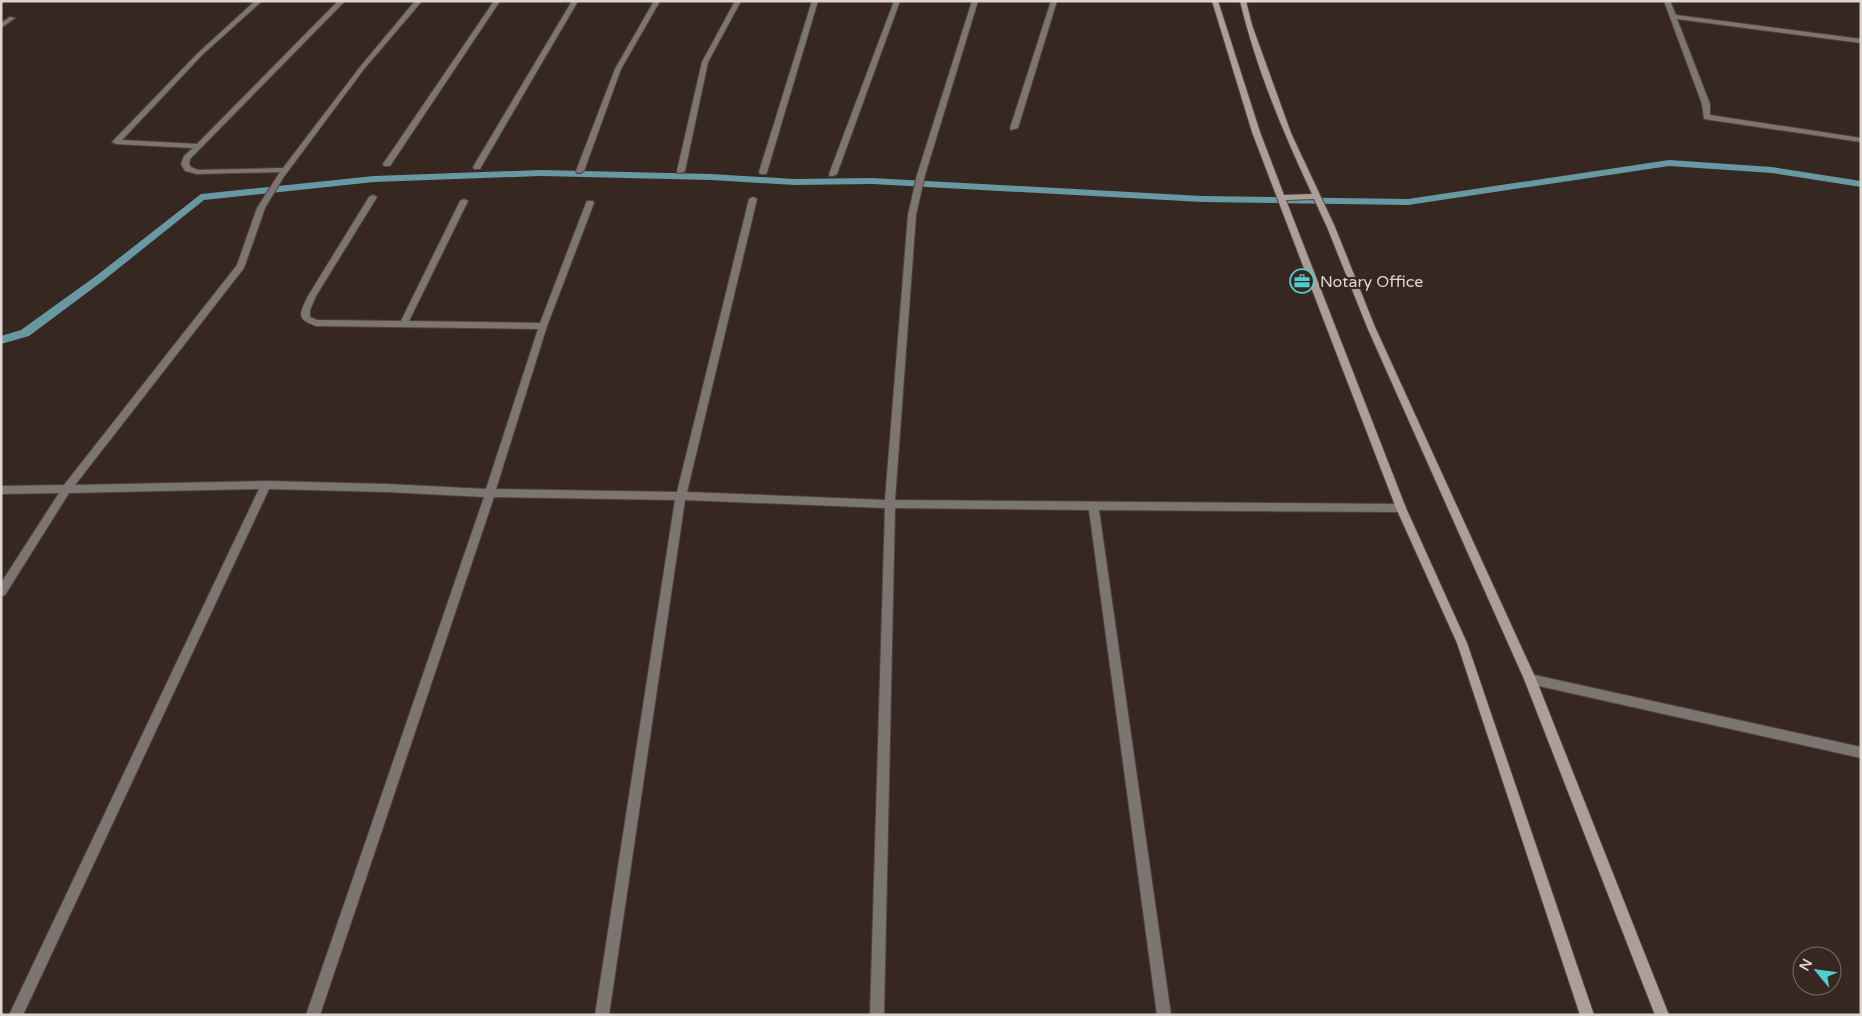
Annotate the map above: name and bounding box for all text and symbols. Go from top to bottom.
office icon: Notary Office [1289,268,1315,294]
place label: Notary Office [1320,272,1423,292]
north arrow [1792,946,1842,996]
text: N [1796,956,1816,974]

